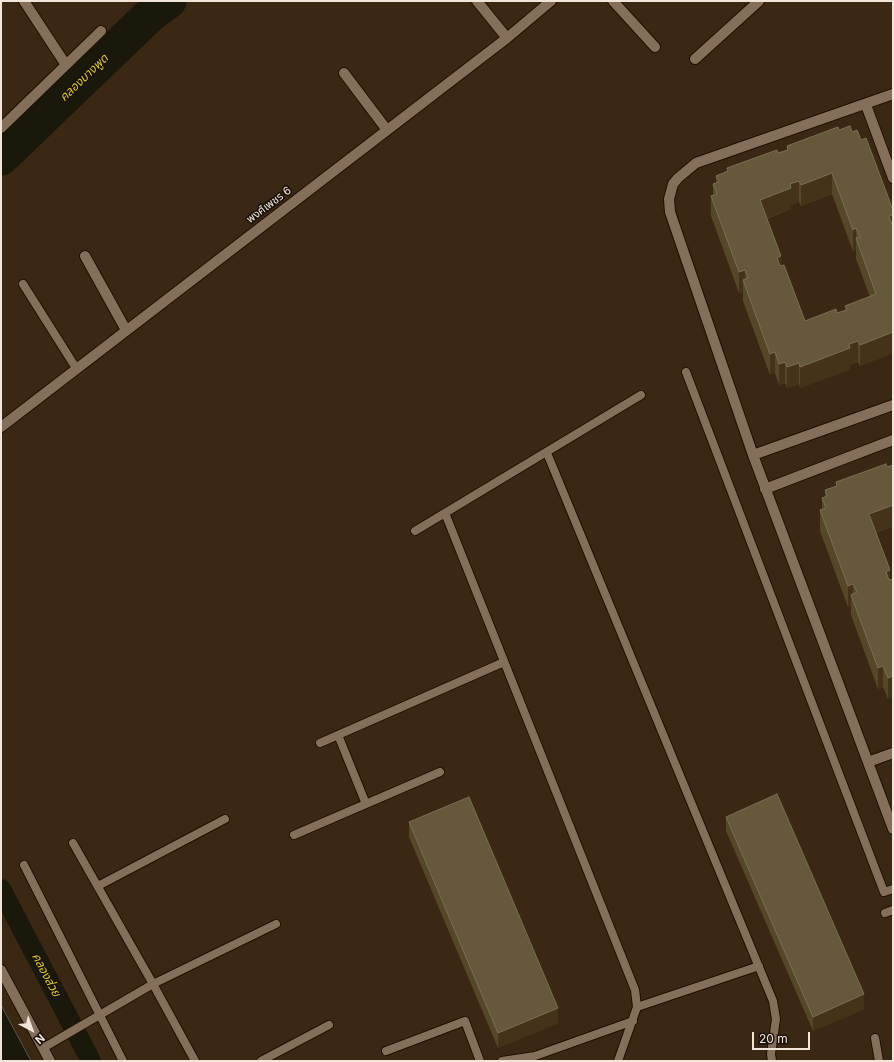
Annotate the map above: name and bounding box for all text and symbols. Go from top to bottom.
water label: คลองบางพูด [57,51,111,105]
street label: พงศ์เพชร 6 [244,184,294,226]
water label: คลองส่วย [29,951,63,999]
north arrow [12,1010,52,1050]
scale bar [754,1024,812,1050]
text: N [32,1031,48,1047]
text: 20 m [759,1031,788,1046]

